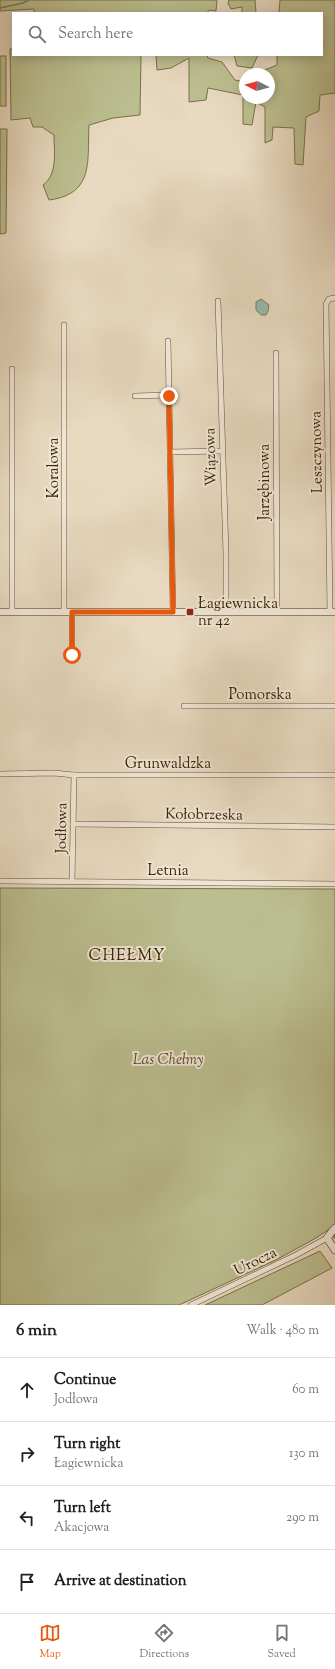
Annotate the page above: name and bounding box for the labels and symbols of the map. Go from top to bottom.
north arrow [239,68,275,104]
route end [160,387,178,405]
street label: Leszczynowa [306,411,329,493]
street label: Wiązowa [200,427,223,486]
street label: Koralowa [44,437,65,498]
street label: Jarzębinowa [255,444,276,521]
place label: Łagiewnicka nr 42 [198,594,278,632]
marker: Łagiewnicka nr 42 [185,607,195,617]
route start [63,646,81,664]
street label: Pomorska [228,685,292,706]
street label: Grunwaldzka [125,754,211,775]
street label: Jodłowa [52,802,73,855]
street label: Kołobrzeska [165,804,243,827]
street label: Letnia [147,861,189,882]
district label: CHEŁMY [89,945,165,968]
park label: Las Chełmy [133,1050,203,1071]
street label: Urocza [231,1243,281,1282]

